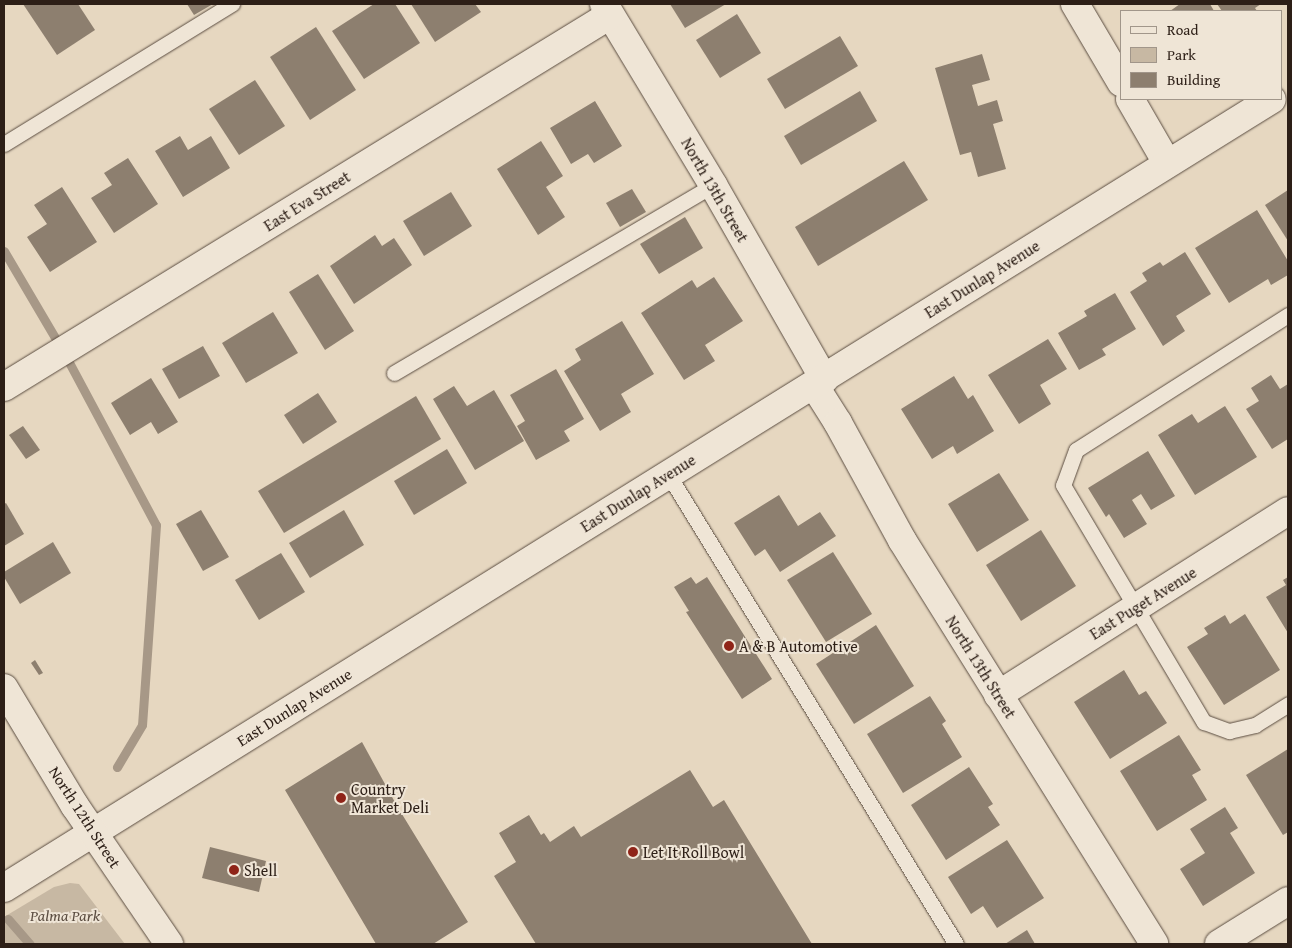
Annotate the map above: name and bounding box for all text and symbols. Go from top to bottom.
legend [1120,10,1282,100]
text: Road [1167,19,1198,40]
text: Park [1167,44,1196,65]
text: Building [1167,69,1220,90]
street label: North 13th Street [677,134,753,246]
street label: East Eva Street [260,167,354,235]
street label: East Dunlap Avenue [921,236,1043,322]
street label: East Dunlap Avenue [577,450,699,536]
street label: East Puget Avenue [1086,562,1200,644]
street label: North 13th Street [942,612,1020,722]
place label: A & B Automotive [739,636,858,656]
marker: A & B Automotive [723,640,735,652]
street label: East Dunlap Avenue [233,664,355,750]
street label: North 12th Street [45,763,125,871]
place label: Country Market Deli [351,779,429,817]
marker: Country Market Deli [335,792,347,804]
place label: Let It Roll Bowl [643,842,744,862]
marker: Let It Roll Bowl [627,846,639,858]
place label: Shell [244,860,277,880]
marker: Shell [228,864,240,876]
park label: Palma Park [30,905,100,925]

